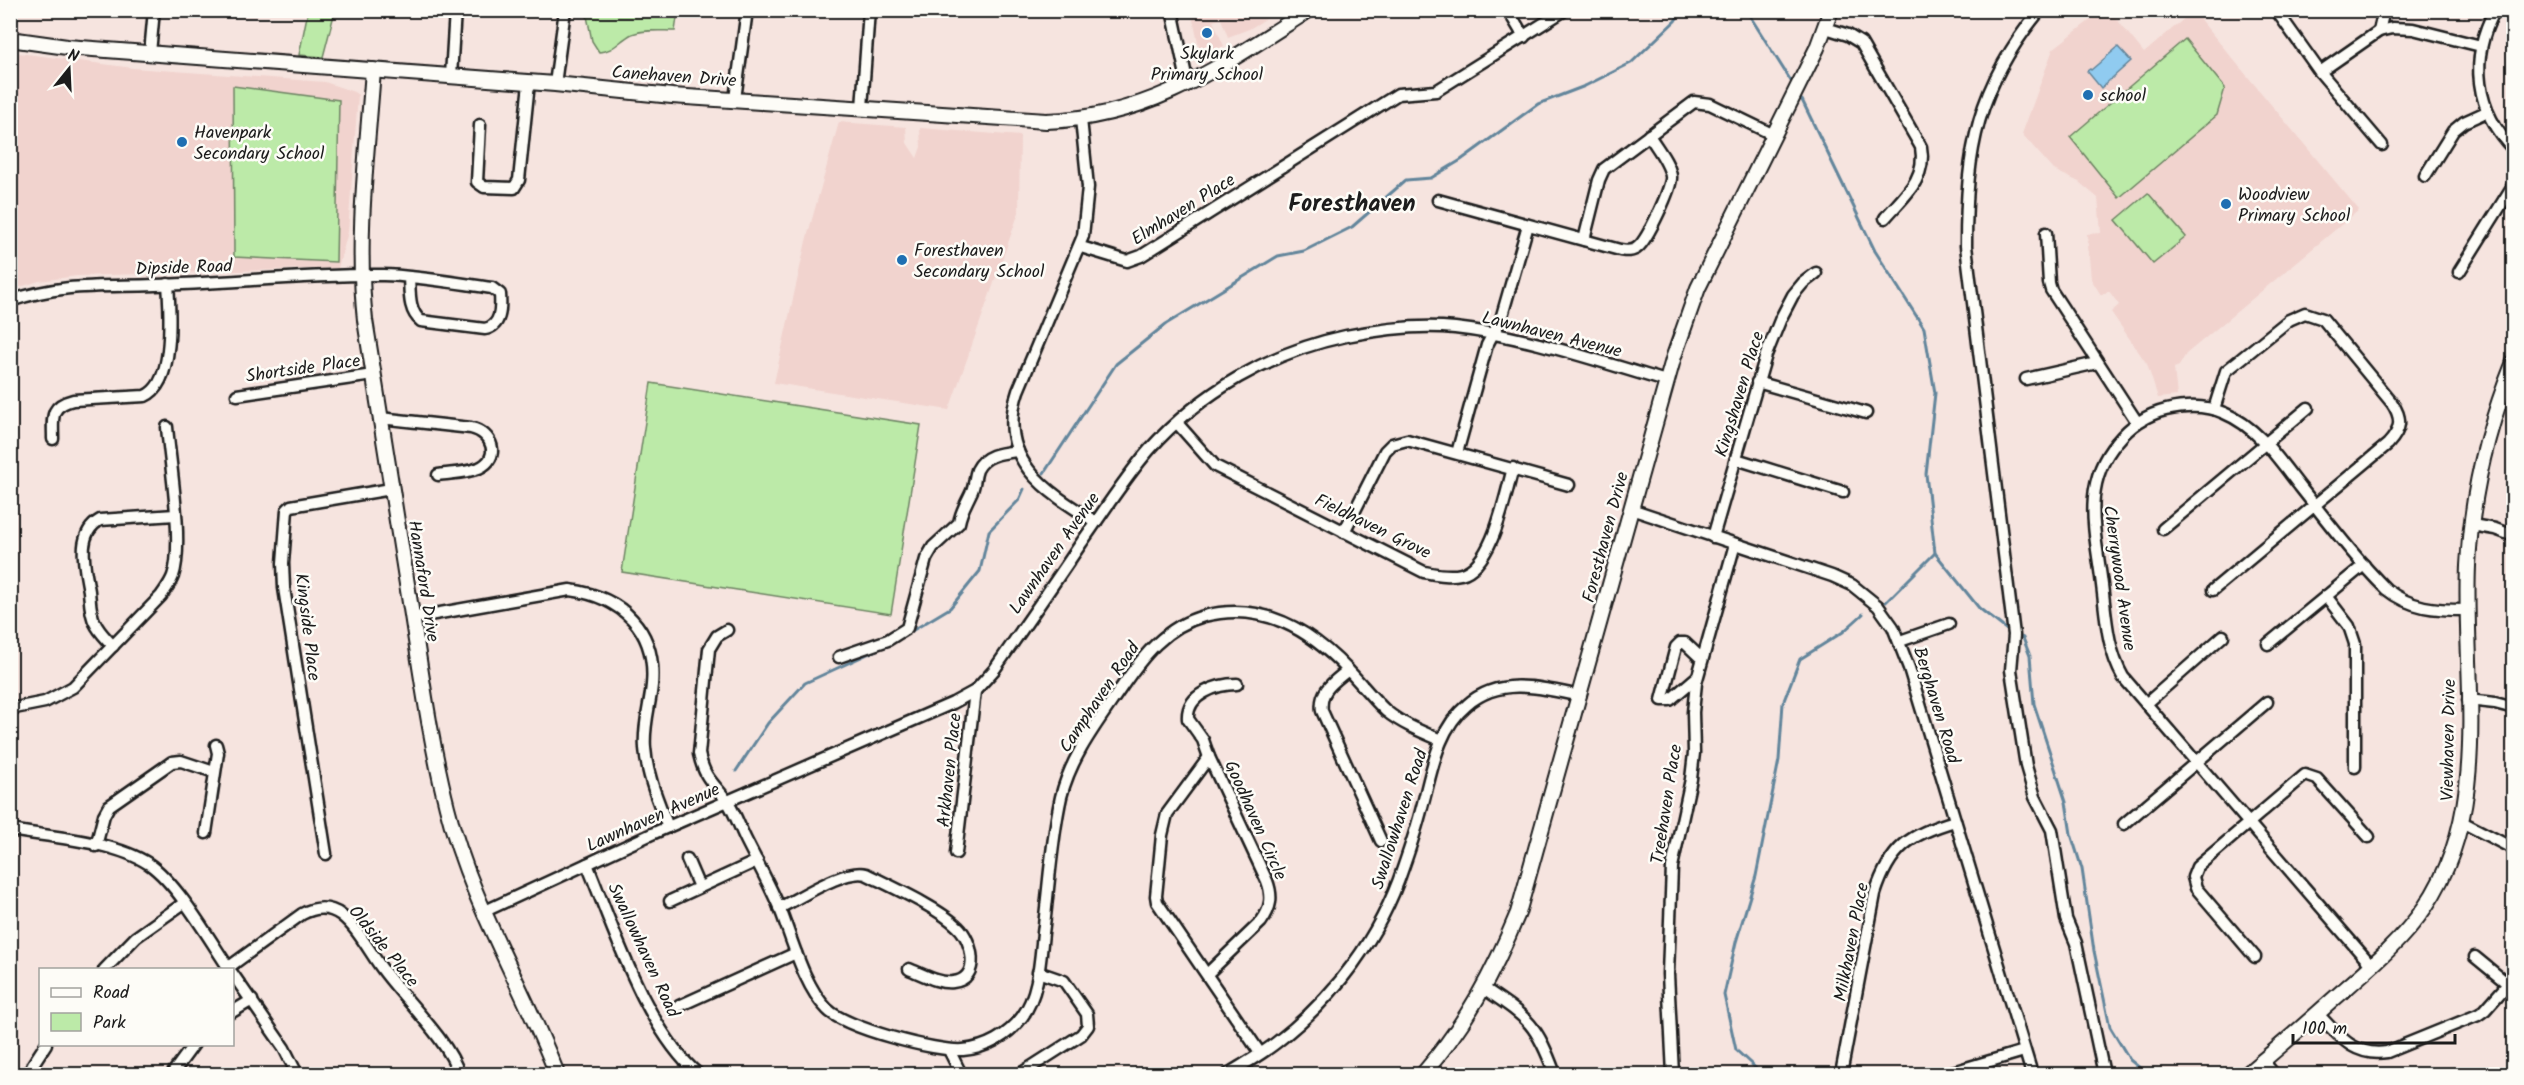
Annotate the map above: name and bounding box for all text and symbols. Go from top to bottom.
marker: Skylark Primary School [1200,26,1214,40]
north arrow [39,39,99,99]
place label: Skylark Primary School [1151,40,1264,90]
text: N [65,43,82,70]
street label: Canehaven Drive [610,59,737,96]
place label: school [2100,82,2147,111]
marker: school [2081,88,2095,102]
place label: Havenpark Secondary School [194,119,325,169]
marker: Havenpark Secondary School [175,135,189,149]
street label: Elmhaven Place [1126,167,1242,254]
place label: Woodview Primary School [2238,181,2351,231]
district label: Foresthaven [1288,185,1416,224]
marker: Woodview Primary School [2219,197,2233,211]
place label: Foresthaven Secondary School [914,237,1045,287]
street label: Dipside Road [135,252,234,285]
marker: Foresthaven Secondary School [895,253,909,267]
street label: Lawnhaven Avenue [1478,304,1625,367]
street label: Kingshaven Place [1708,328,1773,461]
street label: Shortside Place [244,347,362,392]
street label: Foresthaven Drive [1575,469,1638,606]
street label: Lawnhaven Avenue [1002,487,1108,621]
street label: Fieldhaven Grove [1309,487,1436,568]
street label: Cherrywood Avenue [2094,504,2143,653]
street label: Hannaford Drive [399,518,446,644]
street label: Kingside Place [286,572,327,683]
street label: Camphaven Road [1052,635,1149,759]
street label: Berghaven Road [1904,643,1967,768]
street label: Viewhaven Drive [2434,679,2465,801]
street label: Arkhaven Place [930,712,971,829]
street label: Treehaven Place [1644,742,1691,866]
street label: Swallowhaven Road [1364,745,1437,893]
street label: Goodhaven Circle [1215,756,1294,885]
street label: Lawnhaven Avenue [582,776,725,861]
street label: Swallowhaven Road [599,878,687,1024]
street label: Milkhaven Place [1827,880,1878,1004]
street label: Oldside Place [340,899,425,995]
legend [39,968,234,1046]
text: Road [93,979,130,1008]
scale bar [2293,1007,2455,1045]
text: Park [93,1009,126,1038]
text: 100 m [2302,1015,2347,1044]

